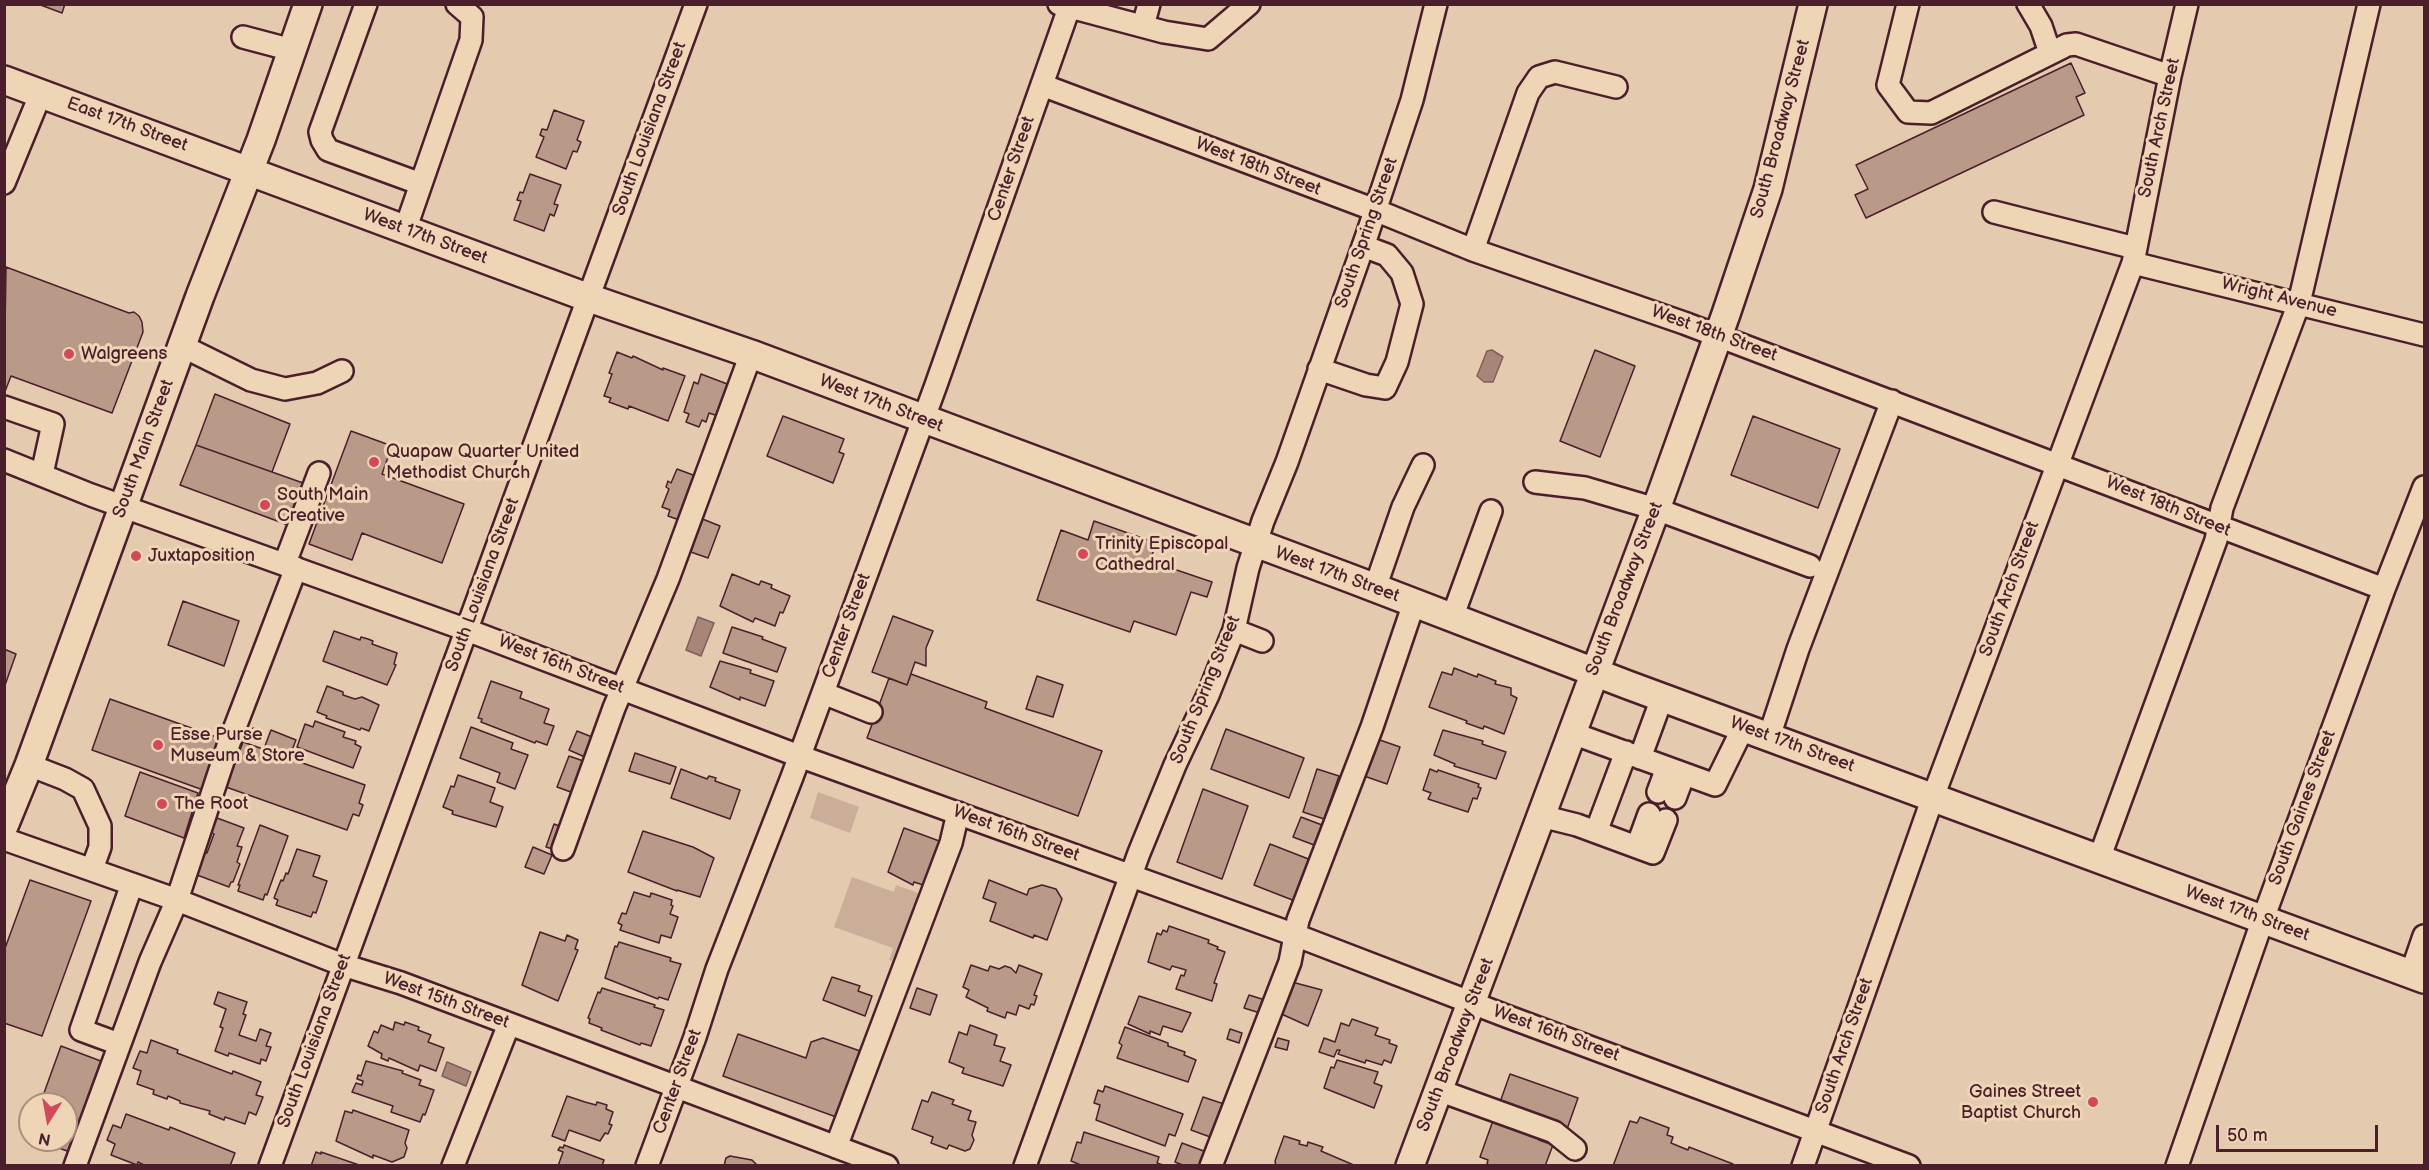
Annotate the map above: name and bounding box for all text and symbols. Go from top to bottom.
street label: South Broadway Street [1747,37,1815,221]
street label: South Louisiana Street [609,39,691,219]
street label: South Arch Street [2135,56,2185,200]
street label: East 17th Street [64,93,190,157]
street label: Center Street [984,113,1040,225]
street label: West 18th Street [1192,133,1324,201]
street label: South Spring Street [1331,155,1403,311]
street label: West 17th Street [360,204,490,270]
street label: Wright Avenue [2219,273,2339,323]
street label: West 18th Street [1648,301,1780,367]
place label: Walgreens [81,343,167,365]
marker: Walgreens [62,347,76,361]
street label: West 17th Street [816,370,946,438]
street label: South Main Street [109,377,179,521]
place label: Quapaw Quarter United Methodist Church [386,441,579,484]
marker: Quapaw Quarter United Methodist Church [367,455,381,469]
street label: West 18th Street [2102,472,2234,542]
place label: South Main Creative [277,484,368,526]
street label: South Louisiana Street [442,495,524,675]
marker: South Main Creative [258,498,272,512]
street label: South Broadway Street [1582,499,1668,679]
street label: South Arch Street [1976,518,2044,660]
place label: Trinity Episcopal Cathedral [1095,533,1228,576]
street label: West 17th Street [1272,542,1402,608]
place label: Juxtaposition [148,545,255,567]
marker: Trinity Episcopal Cathedral [1076,547,1090,561]
marker: Juxtaposition [129,549,143,563]
street label: Center Street [818,571,876,681]
street label: South Spring Street [1166,613,1246,767]
street label: West 16th Street [495,631,627,699]
street label: West 17th Street [1727,712,1857,778]
place label: Esse Purse Museum & Store [170,724,305,766]
street label: South Gaines Street [2265,728,2341,888]
marker: Esse Purse Museum & Store [151,738,165,752]
place label: The Root [174,793,248,815]
marker: The Root [155,797,169,811]
street label: West 16th Street [950,801,1082,867]
street label: West 17th Street [2182,881,2312,947]
street label: South Louisiana Street [274,951,356,1131]
street label: South Broadway Street [1413,955,1499,1135]
street label: West 15th Street [380,968,512,1034]
street label: South Arch Street [1812,975,1878,1117]
street label: West 16th Street [1490,1001,1622,1067]
street label: Center Street [649,1027,707,1137]
place label: Gaines Street Baptist Church [1961,1081,2081,1124]
north arrow [18,1092,78,1152]
marker: Gaines Street Baptist Church [2086,1095,2100,1109]
scale bar [2219,1113,2381,1151]
text: 50 m [2227,1125,2268,1146]
text: N [37,1128,53,1149]

